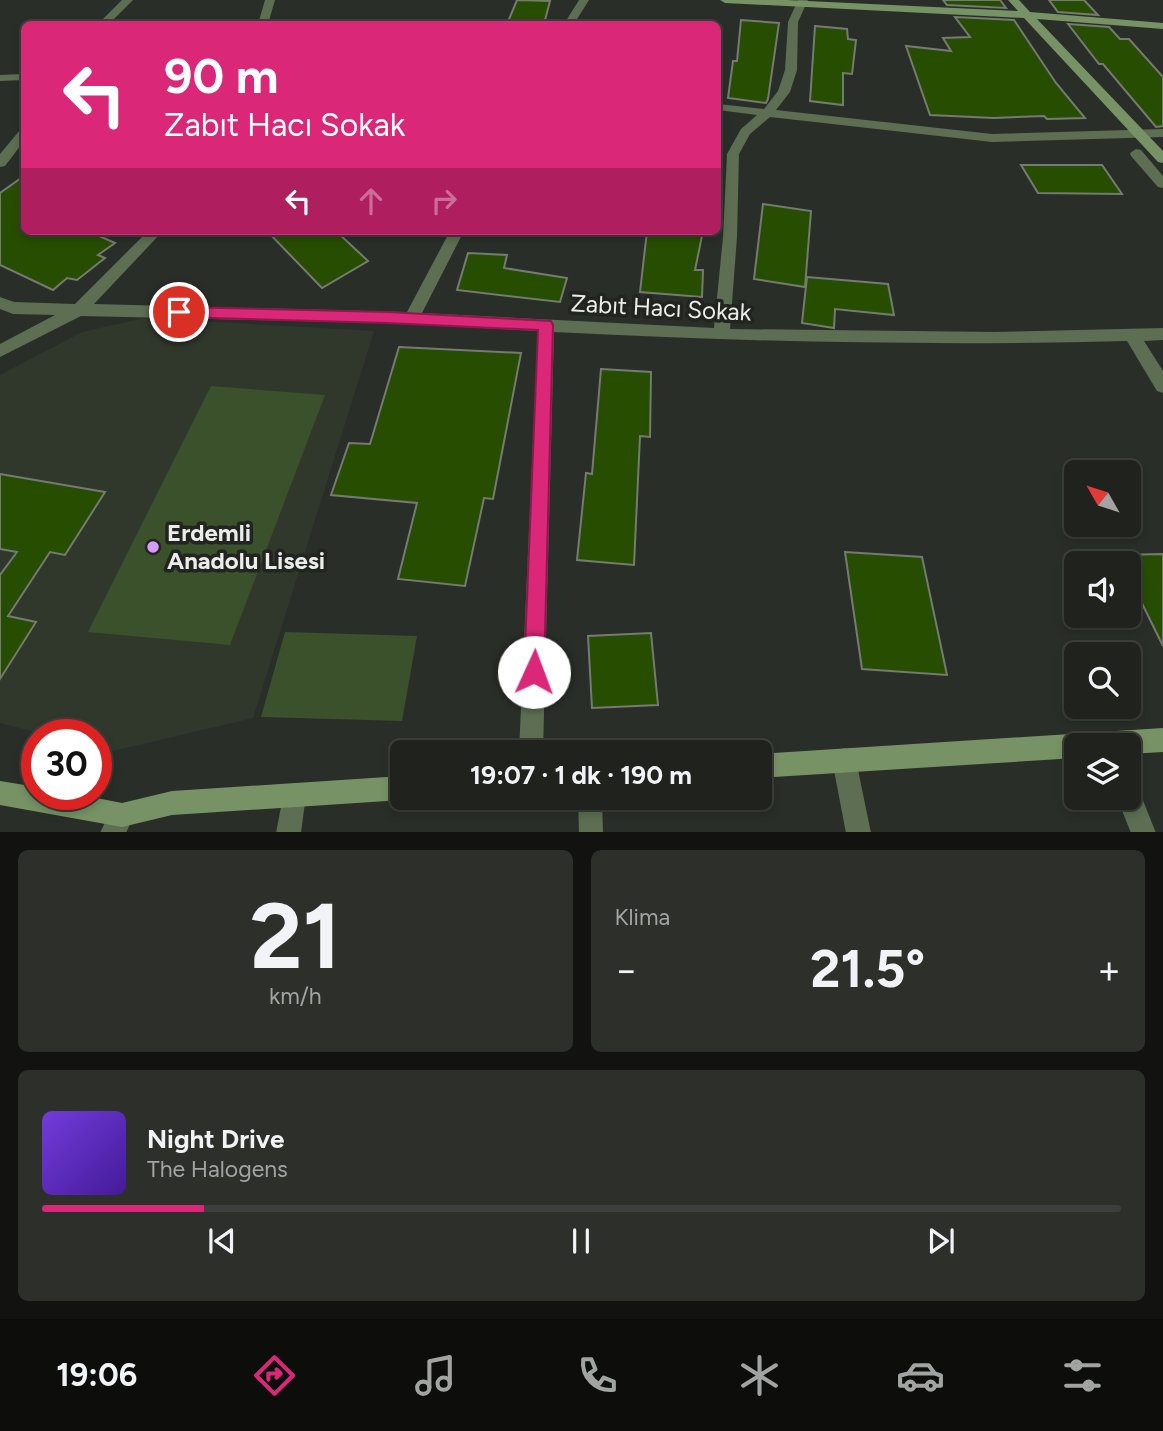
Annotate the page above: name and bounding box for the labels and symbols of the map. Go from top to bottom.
pin [149,282,209,342]
street label: Zabıt Hacı Sokak [570,288,752,327]
north arrow [1064,460,1141,537]
place label: Erdemli Anadolu Lisesi [167,518,325,575]
marker: Erdemli Anadolu Lisesi [145,539,161,555]
position arrow [497,635,571,709]
speed limit sign: 30 [21,719,112,810]

